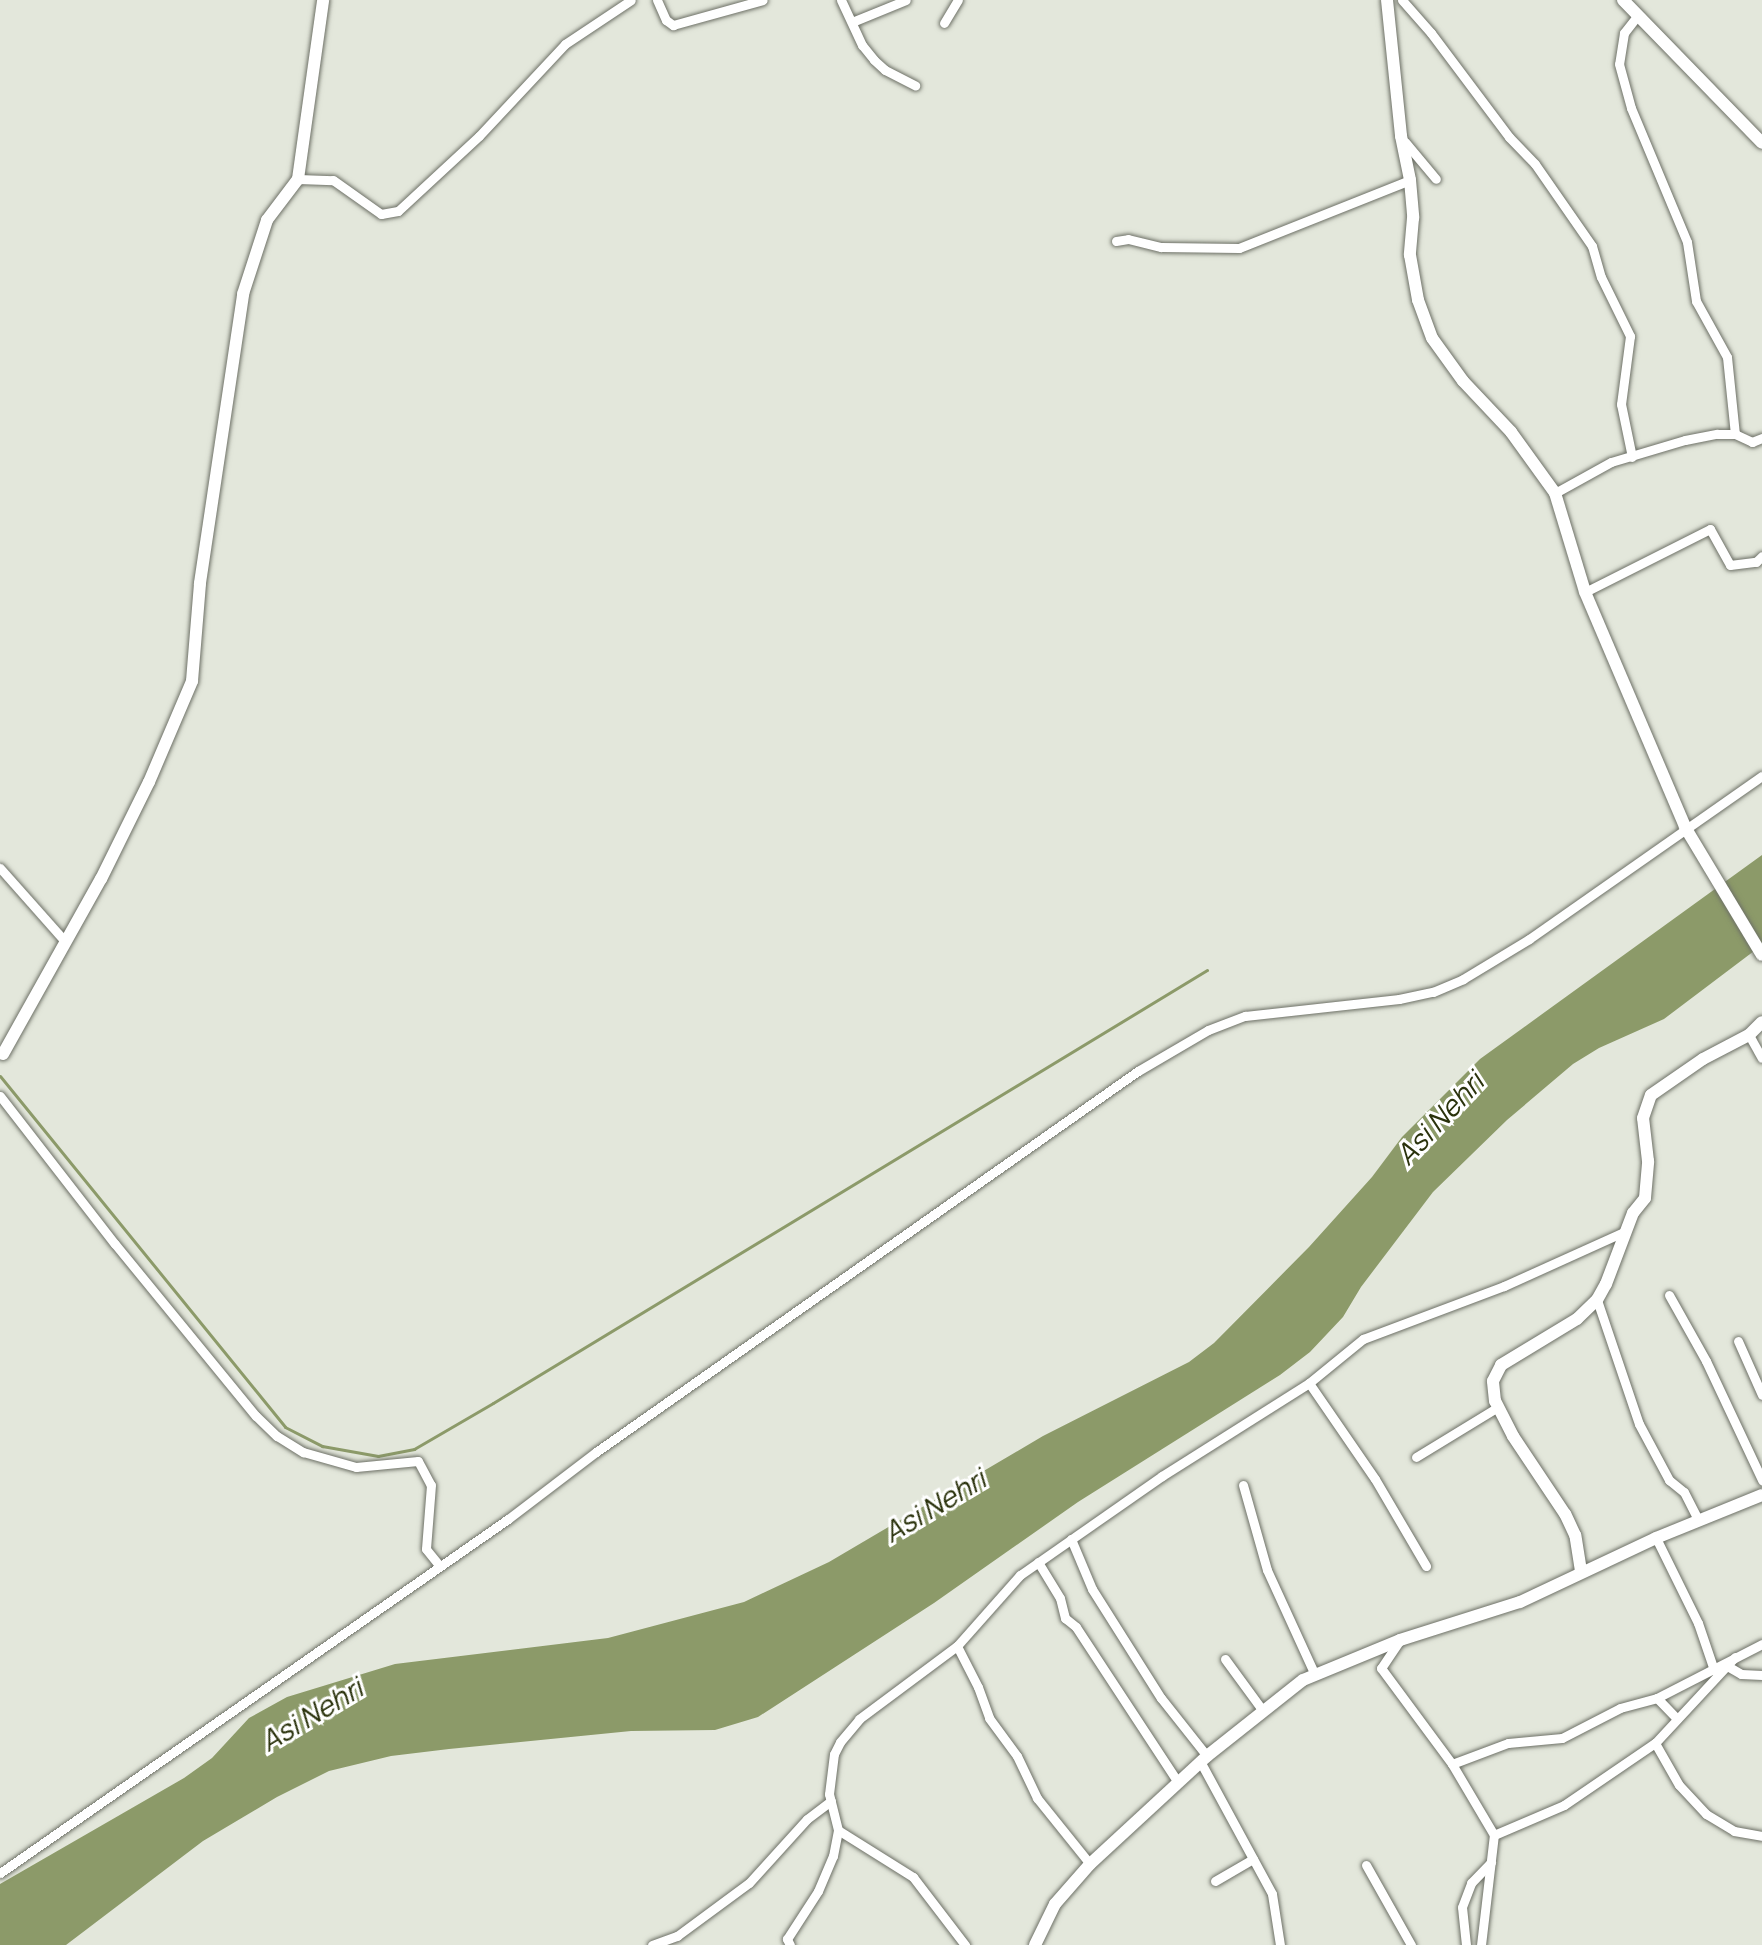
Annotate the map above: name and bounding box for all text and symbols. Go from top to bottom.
water label: Asi Nehri [1388,1065,1490,1171]
water label: Asi Nehri [877,1461,991,1549]
water label: Asi Nehri [254,1670,368,1758]

